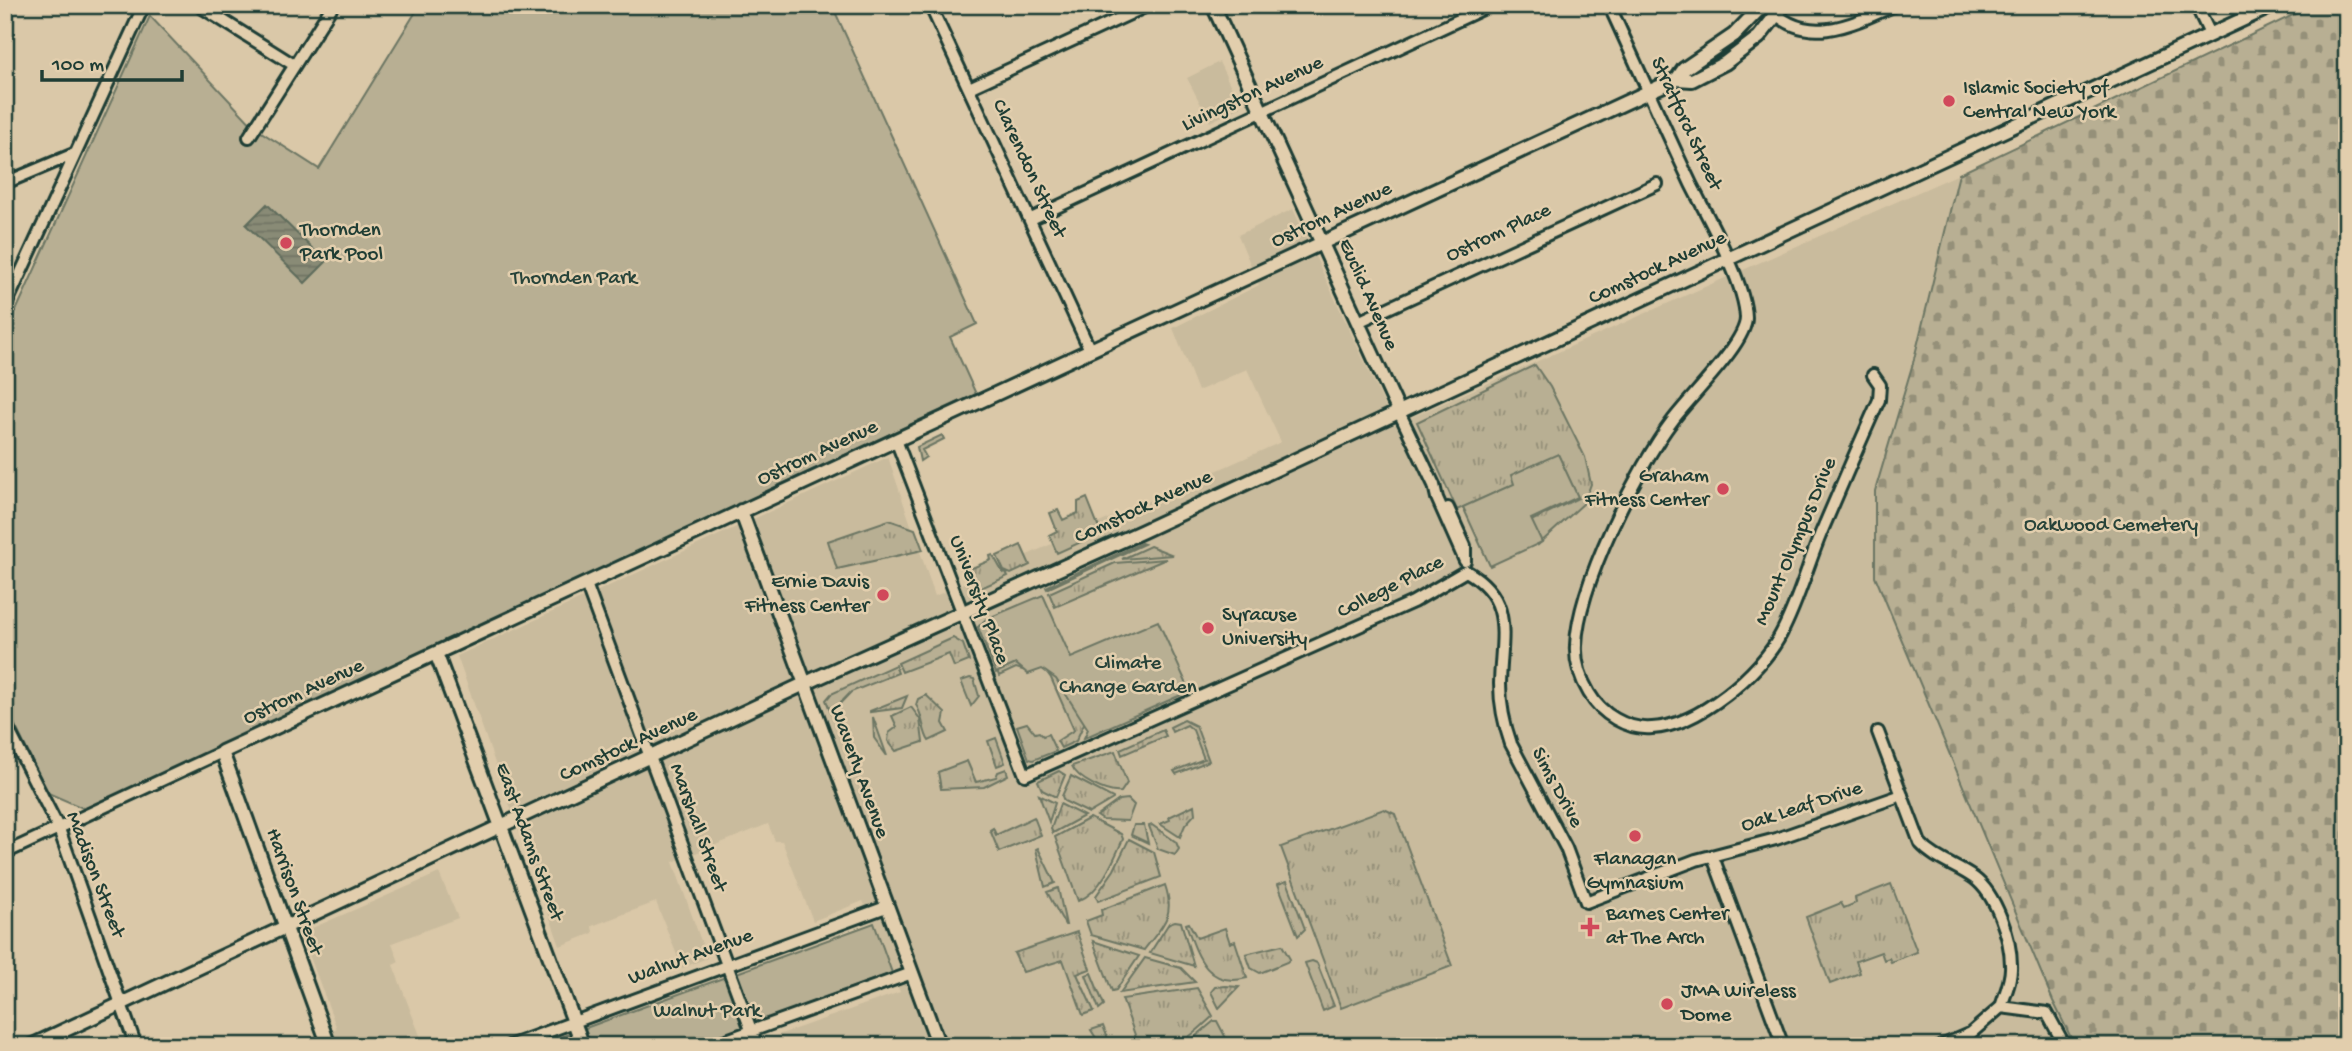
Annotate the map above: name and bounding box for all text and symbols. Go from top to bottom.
scale bar [42,38,182,82]
street label: Livingston Avenue [1178,51,1329,139]
street label: Stratford Street [1643,53,1728,197]
text: 100 m [51,54,104,79]
place label: Islamic Society of Central New York [1963,77,2118,126]
marker: Islamic Society of Central New York [1941,93,1957,109]
street label: Clarendon Street [985,96,1072,244]
street label: Ostrom Avenue [1268,177,1397,255]
street label: Ostrom Place [1443,198,1557,269]
place label: Thornden Park Pool [299,219,383,268]
street label: Comstock Avenue [1585,226,1732,312]
marker: Thornden Park Pool [278,235,294,251]
street label: Euclid Avenue [1331,235,1403,356]
park label: Thornden Park [510,267,640,292]
street label: Ostrom Avenue [754,415,883,493]
street label: Mount Olympus Drive [1750,453,1844,630]
street label: Comstock Avenue [1071,465,1218,551]
place label: Graham Fitness Center [1584,465,1711,514]
marker: Graham Fitness Center [1715,481,1731,497]
park label: Oakwood Cemetery [2024,514,2198,539]
street label: University Place [942,532,1014,669]
street label: College Place [1334,550,1449,625]
place label: Ernie Davis Fitness Center [744,571,871,620]
marker: Ernie Davis Fitness Center [875,587,891,603]
place label: Syracuse University [1222,604,1307,653]
marker: Syracuse University [1200,620,1216,636]
park label: Climate Change Garden [1059,652,1197,701]
street label: Ostrom Avenue [240,654,369,732]
street label: Waverly Avenue [822,702,894,843]
street label: Comstock Avenue [556,703,703,789]
street label: Sims Drive [1524,743,1588,834]
street label: East Adams Street [488,760,569,927]
street label: Marshall Street [662,761,733,898]
street label: Oak Leaf Drive [1738,776,1867,839]
street label: Madison Street [59,809,130,944]
street label: Harrison Street [259,825,328,961]
marker: Flanagan Gymnasium [1627,828,1643,844]
place label: Flanagan Gymnasium [1586,848,1684,897]
place label: Barnes Center at The Arch [1605,903,1730,952]
marker: Barnes Center at The Arch [1580,917,1600,937]
street label: Walnut Avenue [625,924,758,992]
place label: JMA Wireless Dome [1679,980,1797,1029]
marker: JMA Wireless Dome [1659,996,1675,1012]
park label: Walnut Park [653,1000,763,1025]

